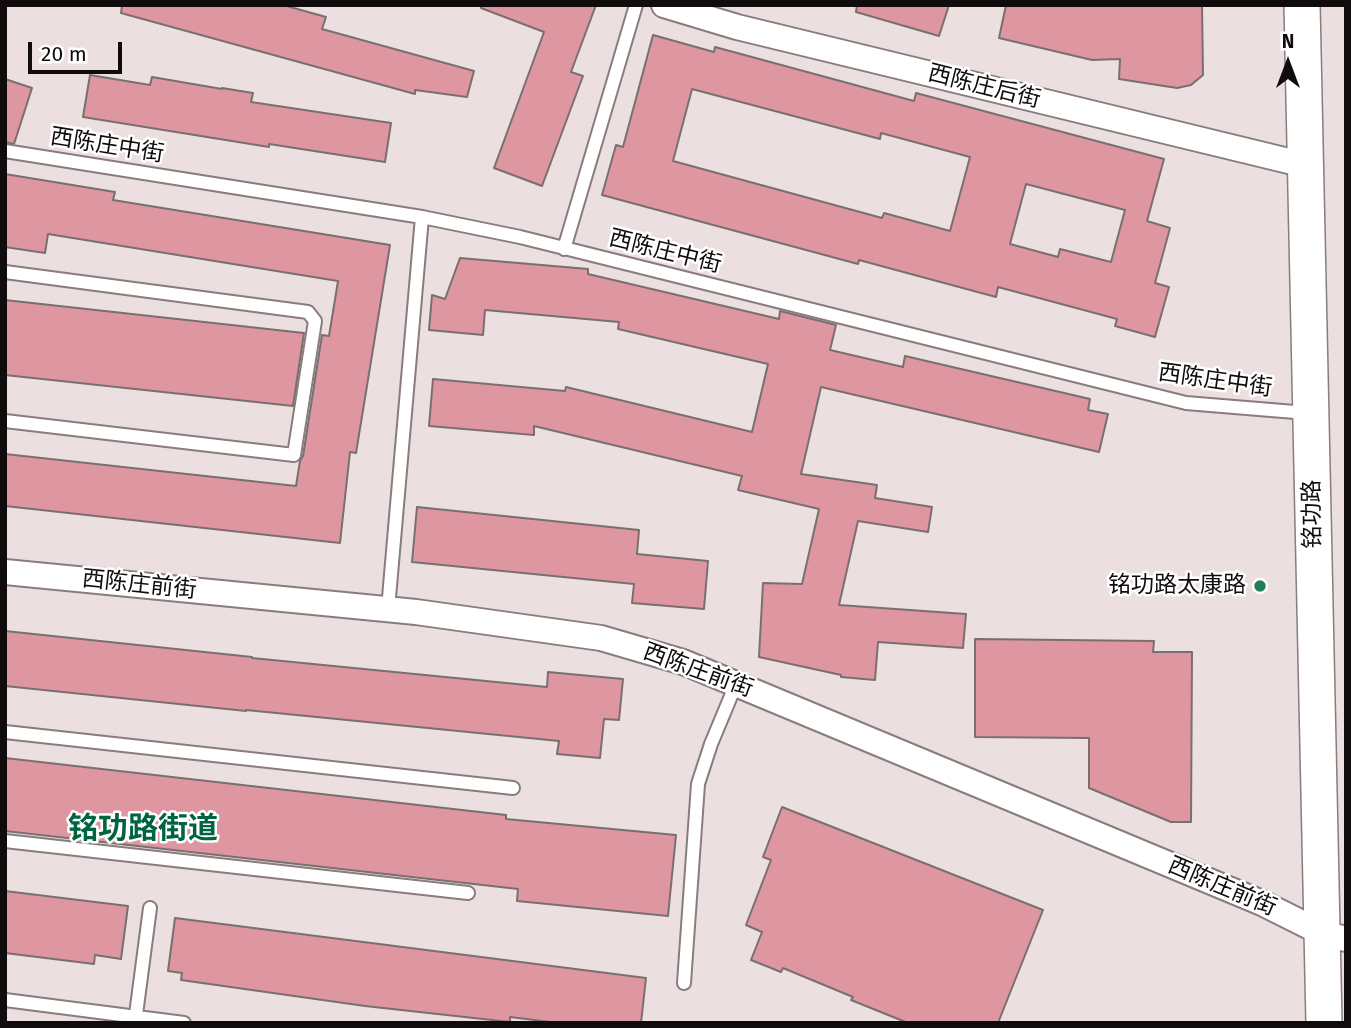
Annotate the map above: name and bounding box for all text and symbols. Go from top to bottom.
scale bar [32,28,126,72]
north arrow [1253,28,1323,98]
text: N [1282,30,1294,53]
text: 20 m [41,41,87,67]
street label: 西陈庄后街 [925,60,1043,114]
street label: 西陈庄中街 [48,123,166,169]
street label: 西陈庄中街 [606,225,724,279]
street label: 西陈庄中街 [1156,359,1274,403]
street label: 铭功路 [1299,479,1327,549]
street label: 西陈庄前街 [80,565,198,605]
place label: 铭功路太康路 [1108,572,1246,600]
marker: 铭功路太康路 [1252,578,1268,594]
street label: 西陈庄前街 [639,638,757,704]
district label: 铭功路街道 [68,812,218,848]
street label: 西陈庄前街 [1164,852,1280,922]

